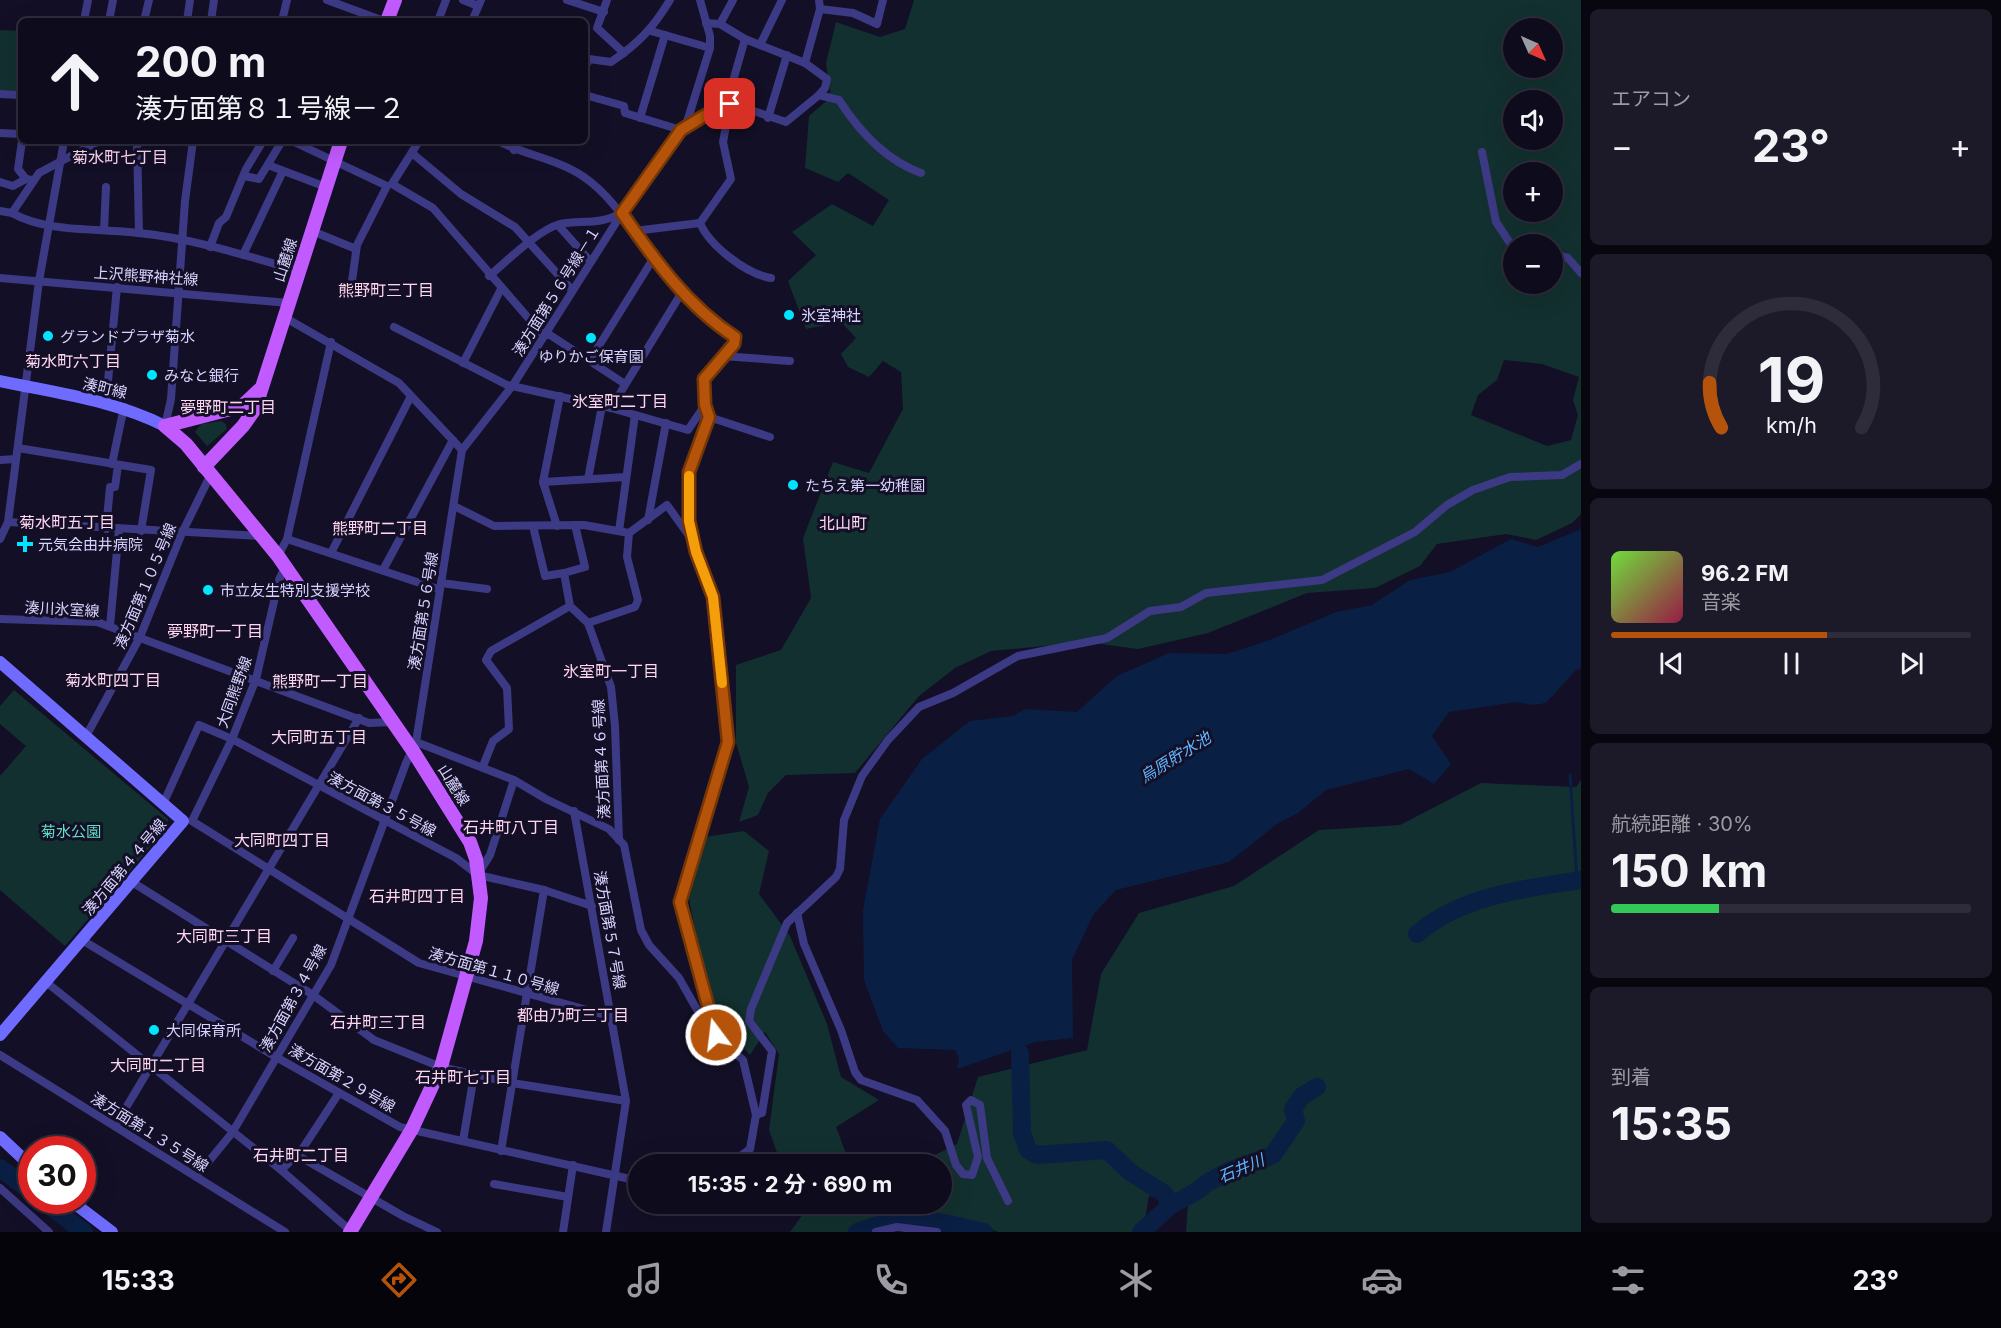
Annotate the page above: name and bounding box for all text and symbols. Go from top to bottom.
north arrow [1503,18,1563,78]
map controls [1503,18,1563,294]
text: 200 m [135,36,266,87]
icon: ahead [36,42,114,120]
pin [704,78,755,129]
icon: arrive [713,87,746,120]
text: エアコン [1611,87,1691,111]
button: sound [1503,90,1563,150]
text: 湊方面第８１号線－２ [135,92,405,125]
text: 23° [1752,118,1830,173]
text: − [1611,126,1633,166]
text: + [1949,126,1971,166]
district label: 菊水町七丁目 [72,147,168,167]
button: + [1503,162,1563,222]
street label: 湊方面第５６号線－１ [508,222,604,360]
button: − [1503,234,1563,294]
street label: 山麓線 [269,236,301,284]
street label: 上沢熊野神社線 [93,263,199,289]
district label: 熊野町三丁目 [338,280,434,300]
place label: 氷室神社 [801,306,861,325]
marker: 氷室神社 [782,308,796,322]
place label: グランドプラザ菊水 [60,327,195,346]
marker: グランドプラザ菊水 [41,329,55,343]
marker: ゆりかご保育園 [584,331,598,345]
text: 19 [1757,343,1825,418]
place label: ゆりかご保育園 [538,347,644,366]
district label: 菊水町六丁目 [25,351,121,371]
place label: みなと銀行 [164,366,239,385]
marker: みなと銀行 [145,368,159,382]
street label: 湊町線 [81,374,129,402]
district label: 氷室町二丁目 [572,391,668,411]
district label: 夢野町二丁目 [180,397,276,417]
text: km/h [1766,413,1816,439]
place label: たちえ第一幼稚園 [805,476,925,495]
marker: たちえ第一幼稚園 [786,478,800,492]
district label: 菊水町五丁目 [19,512,115,532]
district label: 北山町 [819,513,867,533]
district label: 熊野町二丁目 [332,518,428,538]
street label: 湊方面第１０５号線 [110,520,180,652]
marker: 元気会由井病院 [16,535,34,553]
place label: 元気会由井病院 [38,535,143,554]
street label: 湊方面第５６号線 [404,550,442,672]
text: 96.2 FM [1701,560,1789,586]
place label: 市立友生特別支援学校 [220,581,370,600]
marker: 市立友生特別支援学校 [201,583,215,597]
text: 音楽 [1701,590,1741,614]
street label: 湊川氷室線 [24,598,100,620]
district label: 夢野町一丁目 [167,621,263,641]
icon: previous [1655,647,1688,680]
icon: pause [1775,647,1808,680]
icon: next [1895,647,1928,680]
street label: 大同熊野線 [212,654,256,730]
district label: 氷室町一丁目 [563,661,659,681]
district label: 菊水町四丁目 [65,670,161,690]
district label: 熊野町一丁目 [272,671,368,691]
street label: 湊方面第４６号線 [588,699,614,819]
water label: 烏原貯水池 [1136,726,1216,787]
district label: 大同町五丁目 [271,727,367,747]
street label: 山麓線 [434,761,474,809]
street label: 湊方面第３５号線 [325,767,439,841]
text: 航続距離 · 30% [1611,812,1753,836]
street label: 湊方面第４４号線 [78,815,170,919]
district label: 石井町八丁目 [463,817,559,837]
park label: 菊水公園 [41,822,101,841]
district label: 大同町四丁目 [234,830,330,850]
text: 150 km [1611,843,1767,898]
street label: 湊方面第５７号線 [590,869,630,991]
district label: 石井町四丁目 [369,886,465,906]
district label: 大同町三丁目 [176,926,272,946]
street label: 湊方面第３４号線 [256,941,330,1055]
street label: 湊方面第１１０号線 [426,943,562,999]
position arrow [684,1003,748,1067]
district label: 都由乃町三丁目 [517,1005,629,1025]
district label: 石井町三丁目 [330,1012,426,1032]
place label: 大同保育所 [166,1021,241,1040]
marker: 大同保育所 [147,1023,161,1037]
street label: 湊方面第２９号線 [285,1040,399,1116]
district label: 大同町二丁目 [110,1055,206,1075]
text: 到着 [1611,1065,1651,1089]
district label: 石井町七丁目 [415,1067,511,1087]
street label: 湊方面第１３５号線 [88,1088,212,1176]
text: 15:35 [1611,1096,1732,1151]
speed limit sign: 30 [18,1136,96,1214]
district label: 石井町二丁目 [253,1145,349,1165]
water label: 石井川 [1215,1149,1269,1187]
text: 15:35 · 2 分 · 690 m [688,1171,892,1197]
icon: directions [378,1259,420,1301]
icon: music [624,1259,666,1301]
icon: phone [870,1259,912,1301]
icon: climate [1115,1259,1157,1301]
icon: car [1361,1259,1403,1301]
icon: filters [1607,1259,1649,1301]
text: 15:33 [102,1264,175,1297]
text: 23° [1852,1264,1899,1297]

